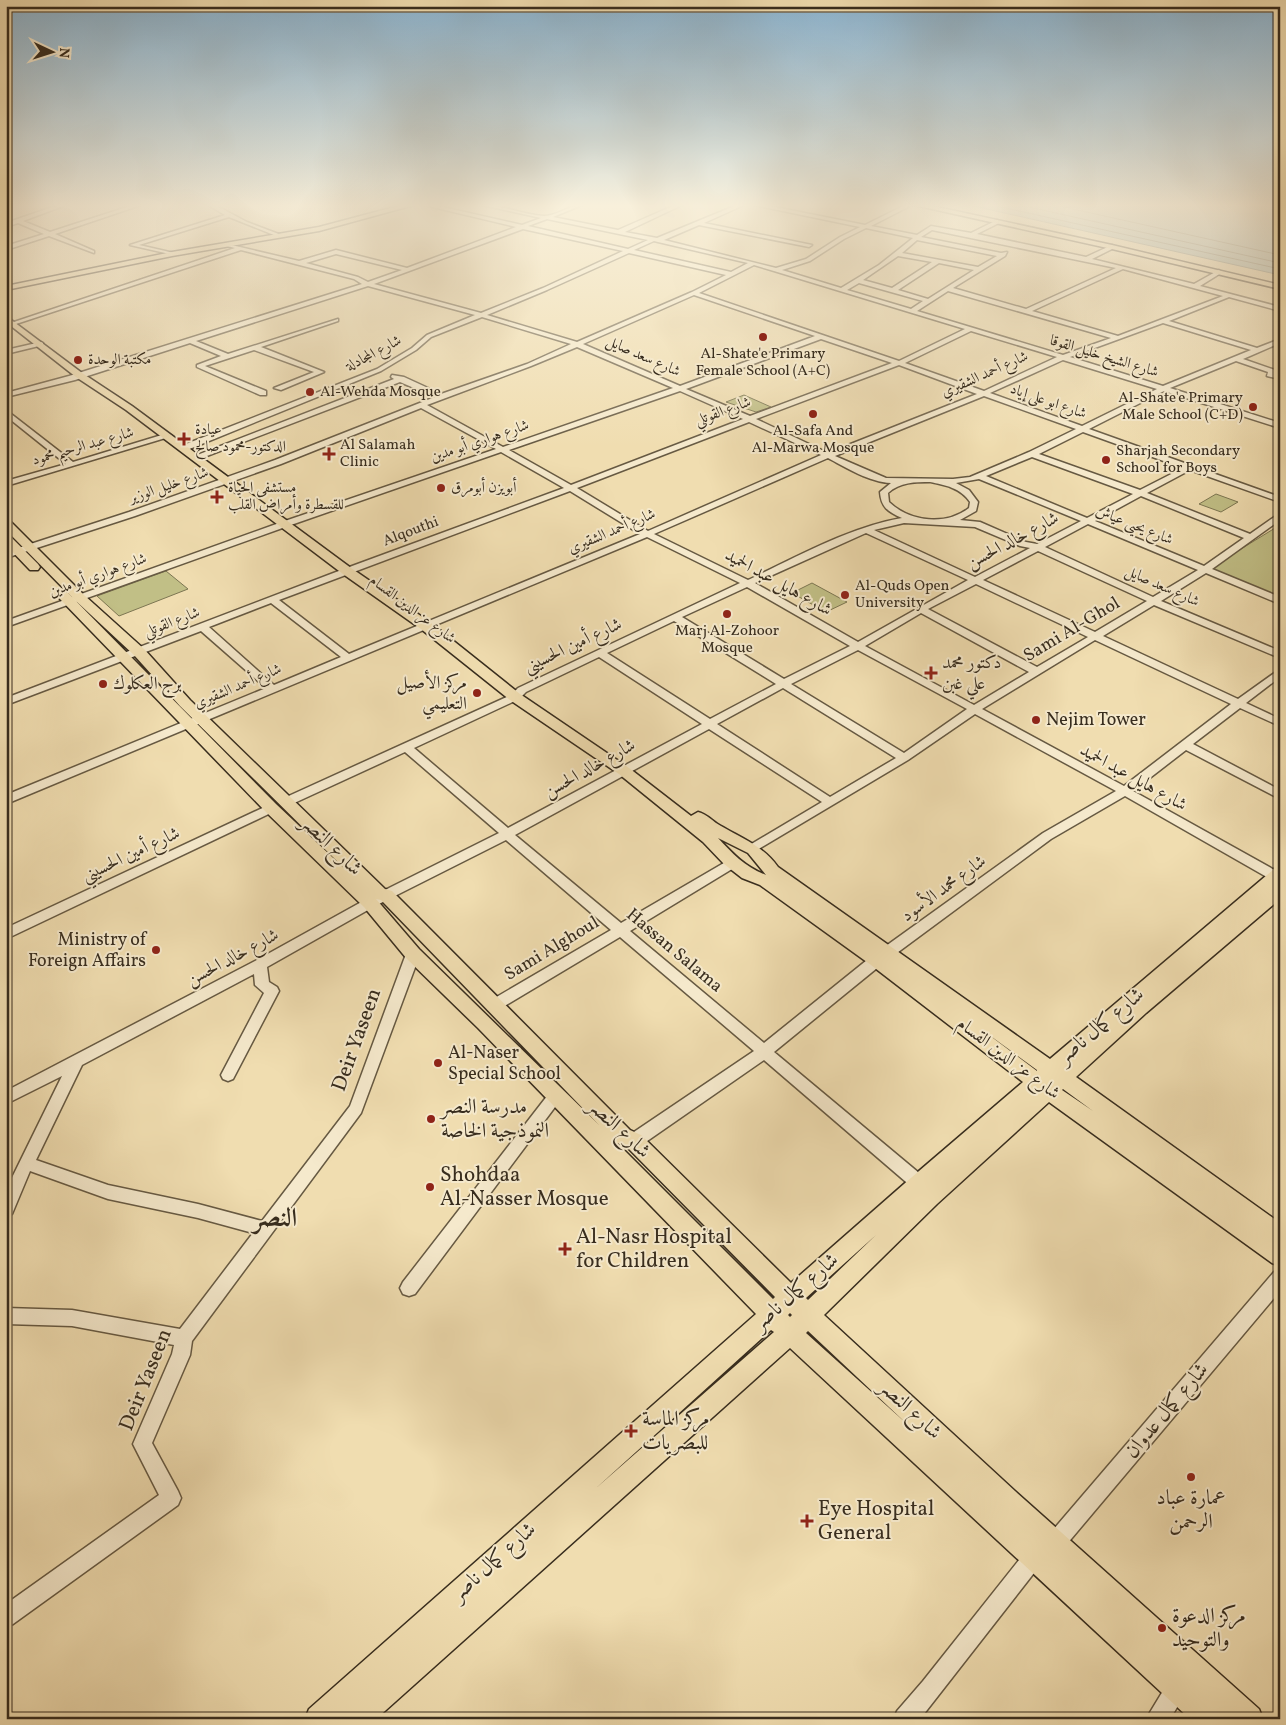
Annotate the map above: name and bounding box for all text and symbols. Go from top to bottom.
north arrow [28,28,78,78]
text: N [54,47,73,59]
street label: شارع الشيخ خليل القوقا [1046,330,1161,385]
street label: شارع المجادلة [342,331,406,379]
street label: شارع سعد صايل [602,331,684,384]
marker: Al-Shate'e Primary Female School (A+C) [757,331,769,343]
place label: Al-Shate'e Primary Female School (A+C) [696,344,830,382]
street label: شارع أحمد الشقيري [937,345,1032,404]
place label: مكتبة الوحدة [88,350,151,371]
marker: مكتبة الوحدة [72,354,84,366]
street label: شارع ابو على إياد [1007,379,1089,426]
place label: Al-Wehda Mosque [320,382,441,403]
marker: Al-Wehda Mosque [304,386,316,398]
place label: Al-Shate'e Primary Male School (C+D) [1118,388,1243,426]
street label: شارع القوتلي [692,392,755,434]
marker: Al-Shate'e Primary Male School (C+D) [1247,401,1259,413]
marker: Al-Safa And Al-Marwa Mosque [807,408,819,420]
street label: شارع هواري أبو مدين [427,413,532,470]
place label: عيادة الدكتور-محمود صالح [195,420,286,460]
place label: Al-Safa And Al-Marwa Mosque [752,421,874,459]
street label: شارع عبد الرحيم محمود [30,422,137,474]
marker: عيادة الدكتور-محمود صالح [177,432,191,446]
place label: Al Salamah Clinic [340,435,415,473]
place label: Sharjah Secondary School for Boys [1116,441,1240,479]
marker: Al Salamah Clinic [322,447,336,461]
marker: Sharjah Secondary School for Boys [1100,454,1112,466]
street label: شارع خليل الوزير [125,463,212,511]
place label: أبويزن أبومرق [451,476,517,499]
place label: مستشفى الحياة للقسطرة وأمراض القلب [228,478,344,516]
marker: أبويزن أبومرق [435,482,447,494]
marker: مستشفى الحياة للقسطرة وأمراض القلب [210,490,224,504]
street label: شارع يحيى عياش [1092,501,1176,552]
street label: شارع أحمد الشقيري [564,502,659,561]
street label: شارع خالد الحسن [962,506,1064,577]
street label: Alqouthi [380,512,442,552]
street label: شارع هايل عبد الحميد [719,543,836,624]
street label: شارع هواري أبو مدين [45,547,150,604]
street label: شارع سعد صايل [1121,561,1203,614]
street label: شارع عز الدين القسام [364,571,459,650]
place label: Al-Quds Open University [855,576,950,614]
marker: Al-Quds Open University [839,589,851,601]
street label: Sami Al-Ghol [1019,591,1125,669]
street label: شارع القوتلي [141,603,204,645]
marker: Marj Al-Zohoor Mosque [721,608,733,620]
street label: شارع أمين الحسيني [519,610,628,683]
place label: Marj Al-Zohoor Mosque [675,621,779,659]
place label: دكتور محمد علي غبن [942,651,1001,700]
street label: شارع أحمد الشقيري [190,657,285,716]
marker: دكتور محمد علي غبن [924,666,938,680]
place label: مركز الأصيل التعليمي [397,669,467,720]
place label: برج العكلوك [113,672,182,699]
marker: برج العكلوك [97,678,109,690]
marker: مركز الأصيل التعليمي [471,687,483,699]
place label: Nejim Tower [1046,708,1146,733]
marker: Nejim Tower [1030,714,1042,726]
street label: شارع خالد الحسن [540,733,641,805]
street label: شارع هايل عبد الحميد [1074,738,1191,819]
street label: شارع النصر [291,808,369,884]
street label: شارع أمين الحسيني [77,819,186,892]
street label: شارع محمد الأسود [895,848,992,929]
street label: Hassan Salama [620,903,728,999]
street label: Sami Alghoul [500,911,604,987]
street label: شارع خالد الحسن [182,923,284,994]
place label: Ministry of Foreign Affairs [28,928,148,974]
marker: Ministry of Foreign Affairs [150,944,162,956]
street label: شارع كمال ناصر [1050,981,1152,1074]
street label: Deir Yaseen [325,984,389,1096]
street label: شارع عز الدين القسام [950,1012,1065,1108]
place label: Al-Naser Special School [448,1041,561,1087]
marker: Al-Naser Special School [432,1057,444,1069]
street label: شارع النصر [578,1091,657,1167]
place label: مدرسة النصر النموذجية الخاصة [439,1093,549,1146]
marker: مدرسة النصر النموذجية الخاصة [425,1113,437,1125]
place label: Shohdaa Al-Nasser Mosque [440,1161,609,1214]
marker: Shohdaa Al-Nasser Mosque [424,1181,436,1193]
district label: النصر [250,1201,297,1237]
place label: Al-Nasr Hospital for Children [576,1223,732,1276]
marker: Al-Nasr Hospital for Children [558,1242,572,1256]
street label: شارع كمال ناصر [745,1246,847,1340]
street label: Deir Yaseen [112,1325,180,1435]
street label: شارع كمال عدوان [1118,1357,1217,1467]
street label: شارع النصر [869,1372,948,1448]
place label: مركز الماسة للبصريات [642,1405,710,1458]
marker: مركز الماسة للبصريات [624,1424,638,1438]
marker: عمارة عباد الرحمن [1185,1471,1197,1483]
place label: عمارة عباد الرحمن [1156,1484,1226,1537]
place label: Eye Hospital General [818,1495,934,1548]
marker: Eye Hospital General [800,1514,814,1528]
street label: شارع كمال ناصر [443,1516,544,1611]
place label: مركز الدعوة والتوحيد [1172,1602,1246,1655]
marker: مركز الدعوة والتوحيد [1156,1622,1168,1634]

